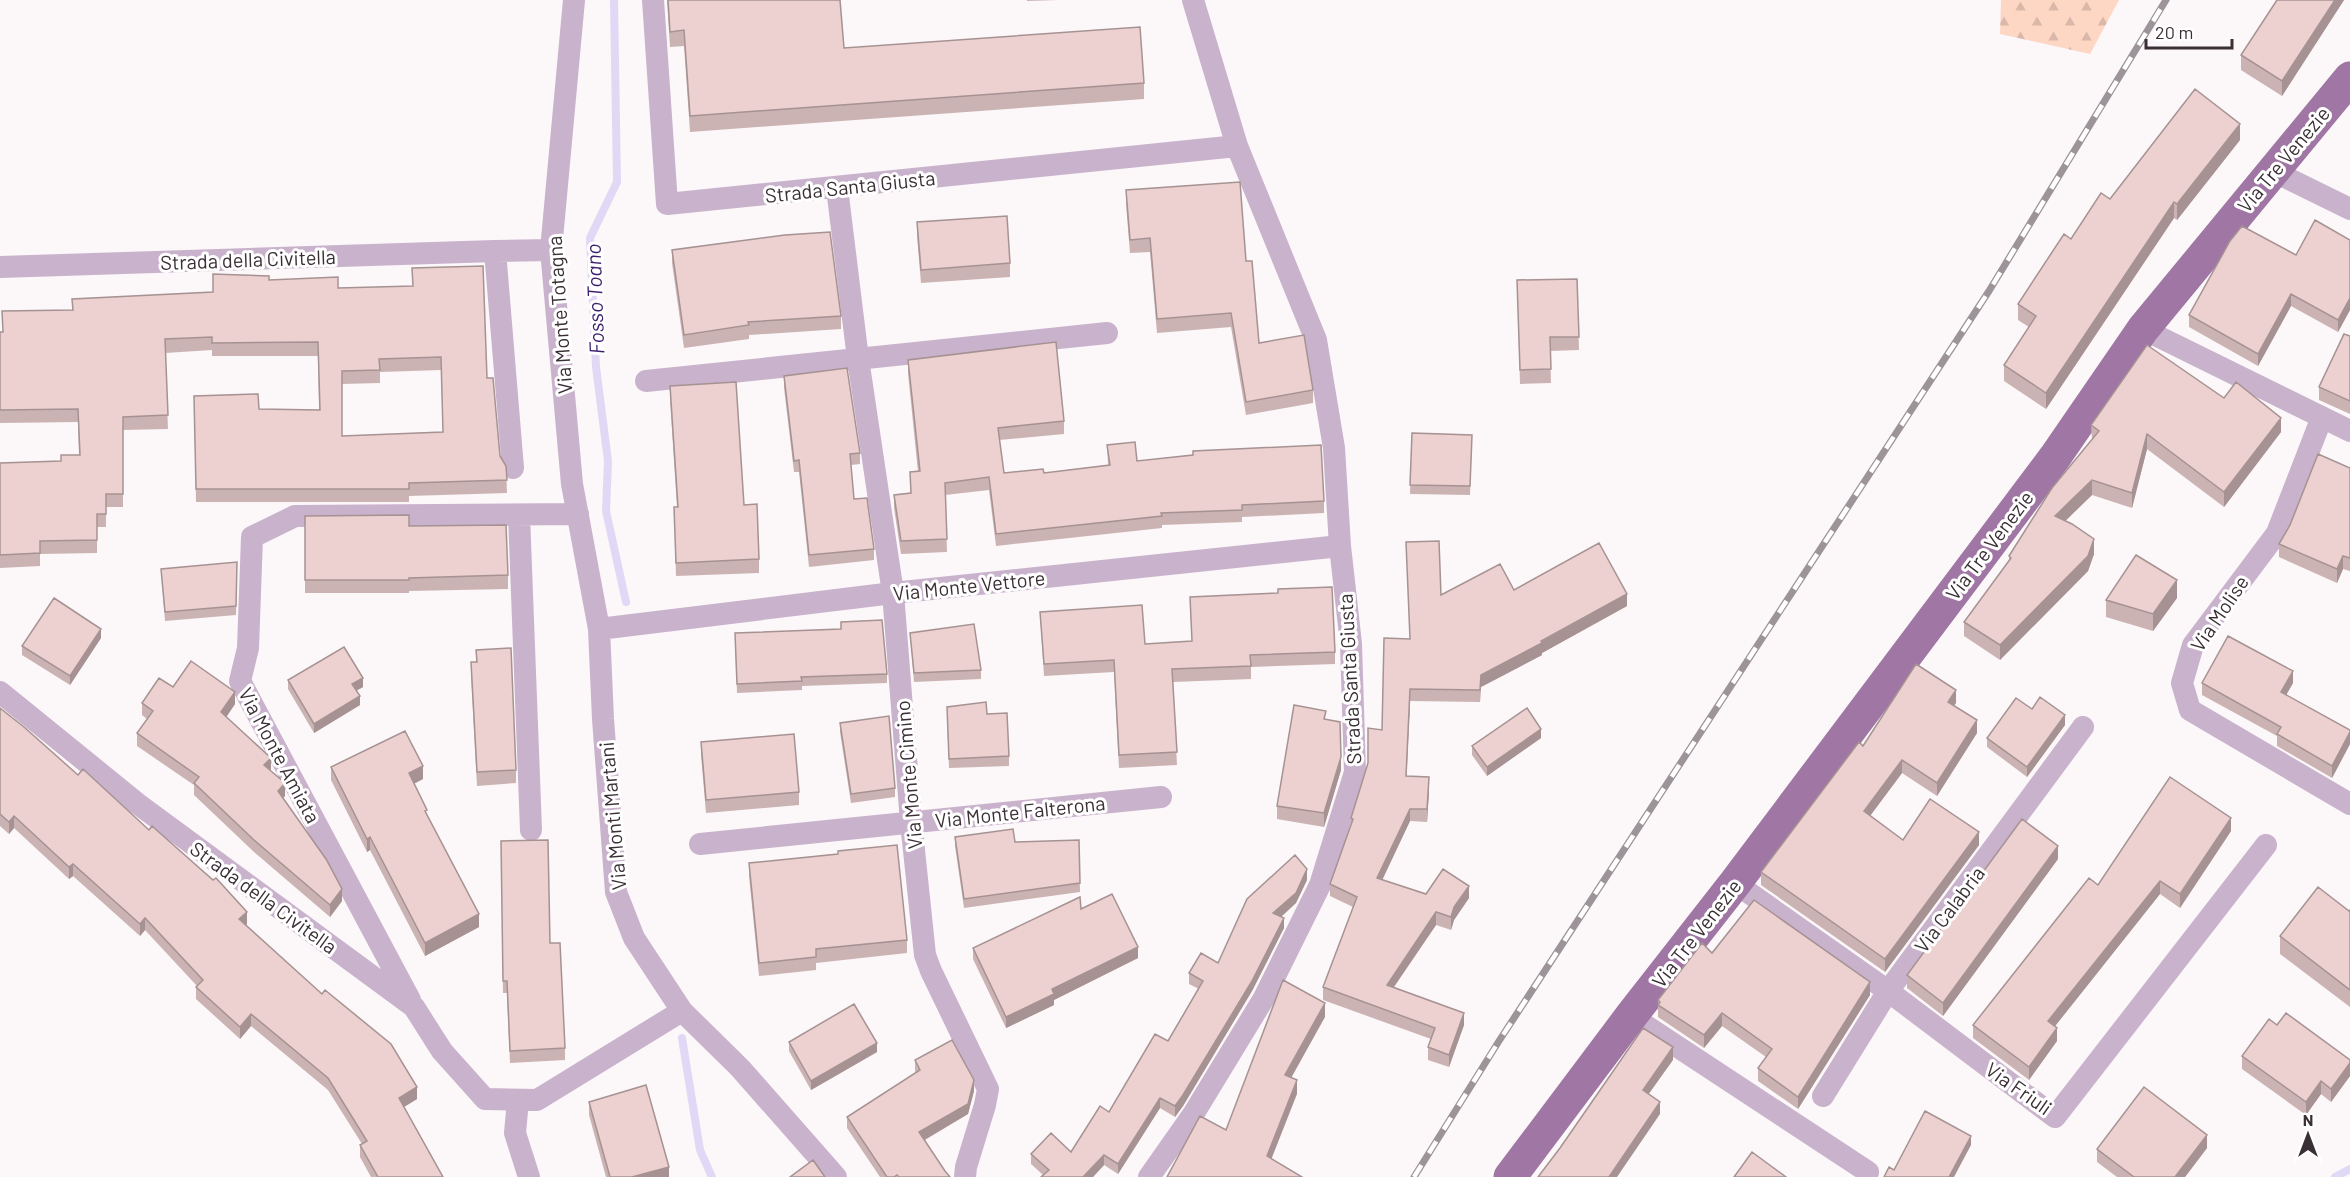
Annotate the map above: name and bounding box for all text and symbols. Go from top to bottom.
scale bar [2146,12,2232,50]
text: 20 m [2155,21,2193,43]
street label: Via Tre Venezie [2232,101,2334,217]
street label: Strada Santa Giusta [764,165,936,207]
street label: Via Monte Totagna [541,235,577,395]
water label: Fosso Toano [580,243,608,355]
street label: Strada della Civitella [160,244,336,274]
street label: Via Tre Venezie [1940,486,2038,604]
street label: Via Monte Vettore [892,565,1046,605]
street label: Via Molise [2185,571,2253,655]
street label: Strada Santa Giusta [1333,593,1365,765]
street label: Via Monte Amiata [234,683,326,827]
street label: Via Monte Cimino [890,700,926,850]
street label: Via Monti Martani [594,741,630,891]
street label: Via Monte Falterona [934,790,1106,832]
street label: Strada della Civitella [186,836,342,958]
street label: Via Calabria [1909,861,1989,957]
street label: Via Tre Venezie [1646,874,1746,992]
street label: Via Friuli [1981,1057,2057,1119]
north arrow [2278,1105,2338,1165]
text: N [2303,1110,2313,1129]

